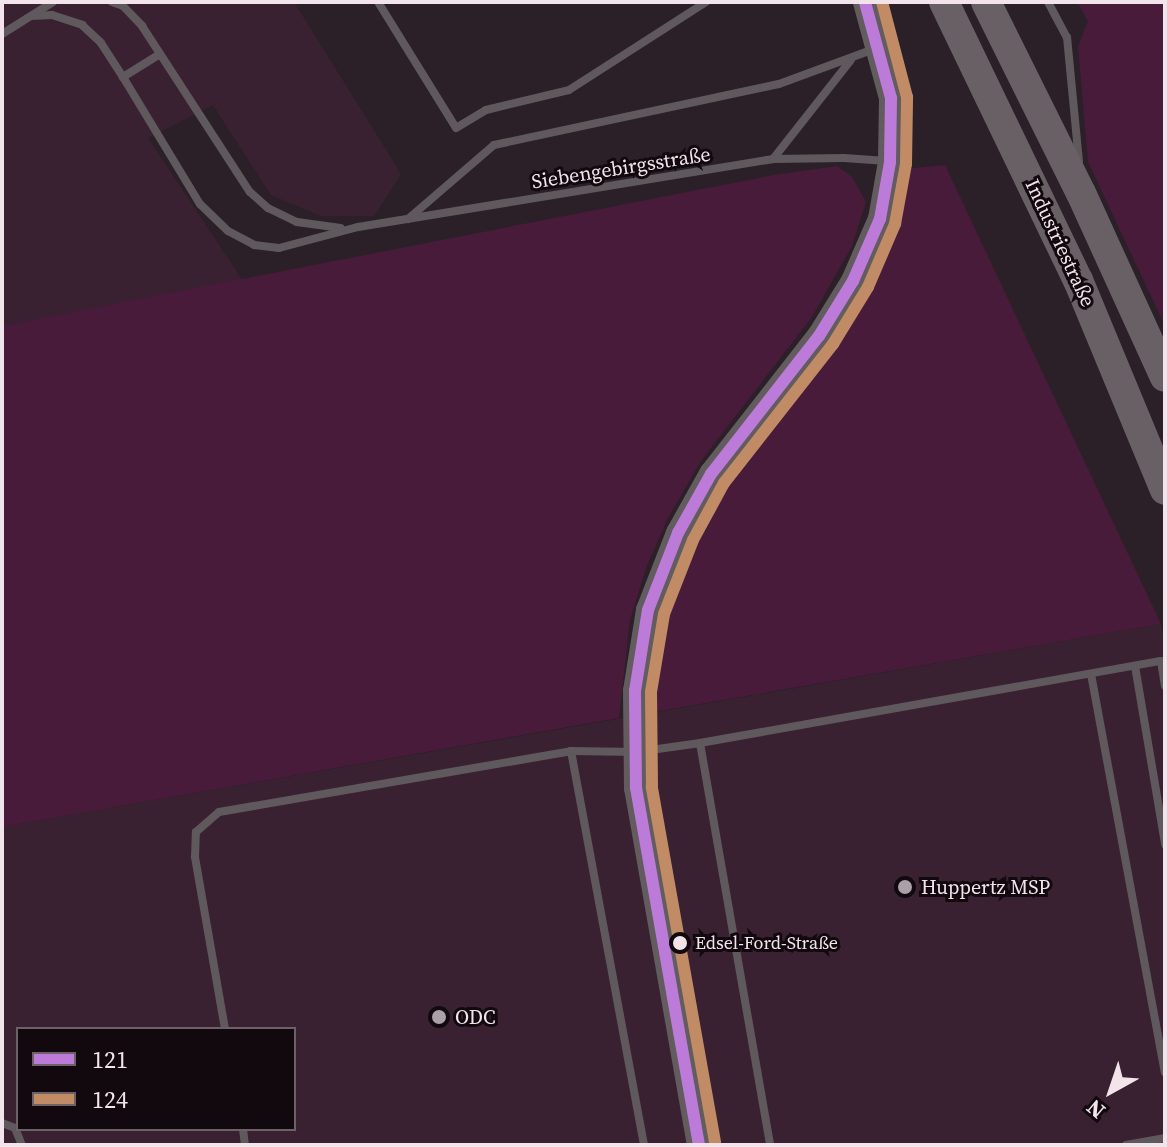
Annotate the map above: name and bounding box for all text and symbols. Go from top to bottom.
street label: Siebengebirgsstraße [530,142,712,194]
street label: Industriestraße [1020,175,1100,311]
place label: Huppertz MSP [921,875,1050,899]
marker: Huppertz MSP [896,878,914,896]
place label: Edsel-Ford-Straße [695,932,838,954]
marker: Edsel-Ford-Straße [672,935,688,951]
place label: ODC [455,1005,496,1029]
marker: ODC [430,1008,448,1026]
legend [16,1027,296,1131]
text: 121 [92,1043,128,1076]
north arrow [1071,1051,1151,1131]
text: 124 [92,1083,128,1116]
text: N [1080,1093,1111,1126]

